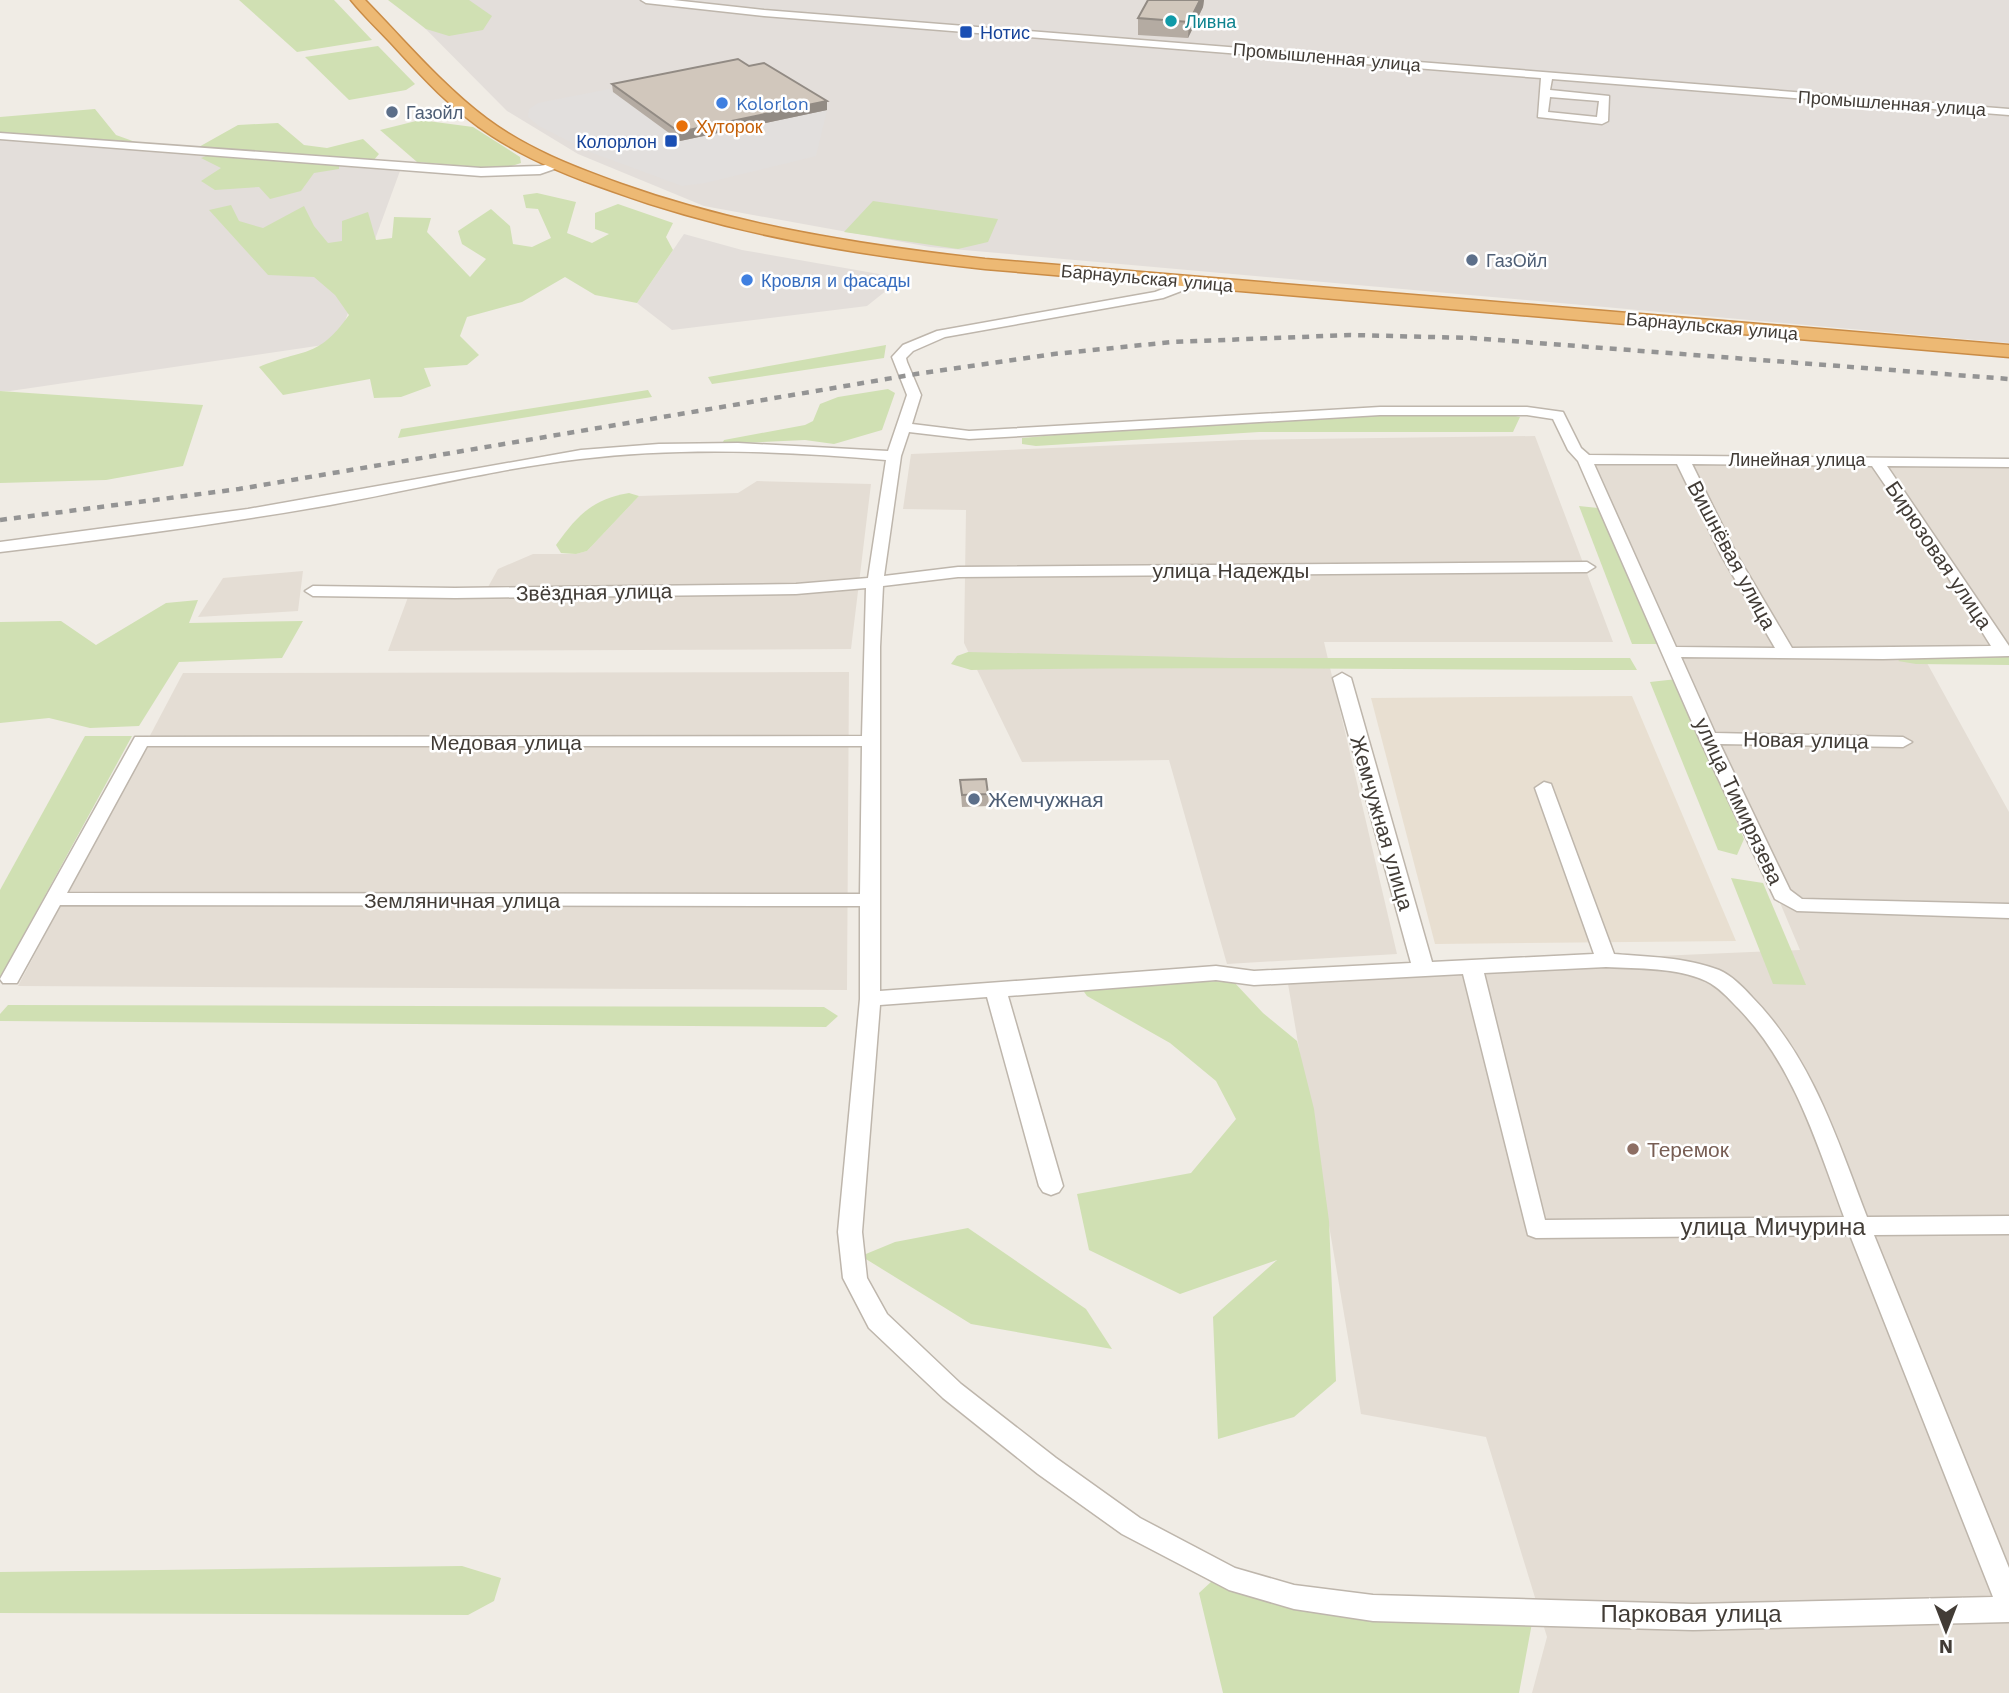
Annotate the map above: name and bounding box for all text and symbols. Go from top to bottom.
place label: Ливна [1185,11,1237,32]
marker: Ливна [1163,13,1179,29]
place label: Нотис [980,22,1030,43]
marker: Нотис [958,24,974,40]
street label: Промышленная улица [1232,38,1423,76]
street label: Промышленная улица [1797,86,1988,120]
place label: Kolorlon [736,93,809,114]
marker: Kolorlon [714,95,730,111]
place label: Газойл [406,102,463,123]
marker: Газойл [384,104,400,120]
place label: Хуторок [696,116,763,137]
marker: Хуторок [674,118,690,134]
place label: Колорлон [576,131,657,152]
marker: Колорлон [663,133,679,149]
place label: ГазОйл [1486,250,1547,271]
marker: ГазОйл [1464,252,1480,268]
street label: Барнаульская улица [1060,260,1235,296]
place label: Кровля и фасады [761,270,911,291]
marker: Кровля и фасады [739,272,755,288]
street label: Барнаульская улица [1625,308,1800,344]
street label: Линейная улица [1728,449,1867,470]
street label: Вишнёвая улица [1682,476,1782,634]
street label: Бирюзовая улица [1880,476,1998,634]
street label: улица Надежды [1153,558,1309,583]
street label: Звёздная улица [516,578,673,606]
street label: улица Тимирязева [1689,714,1789,889]
street label: Новая улица [1743,726,1869,754]
street label: Медовая улица [430,730,582,755]
street label: Жемчужная улица [1345,733,1419,914]
place label: Жемчужная [988,787,1104,812]
marker: Жемчужная [966,791,982,807]
street label: Земляничная улица [364,888,560,913]
place label: Теремок [1647,1137,1730,1162]
marker: Теремок [1625,1141,1641,1157]
street label: улица Мичурина [1680,1213,1866,1241]
north arrow [1911,1595,1981,1665]
street label: Парковая улица [1600,1600,1782,1628]
text: N [1939,1635,1953,1658]

